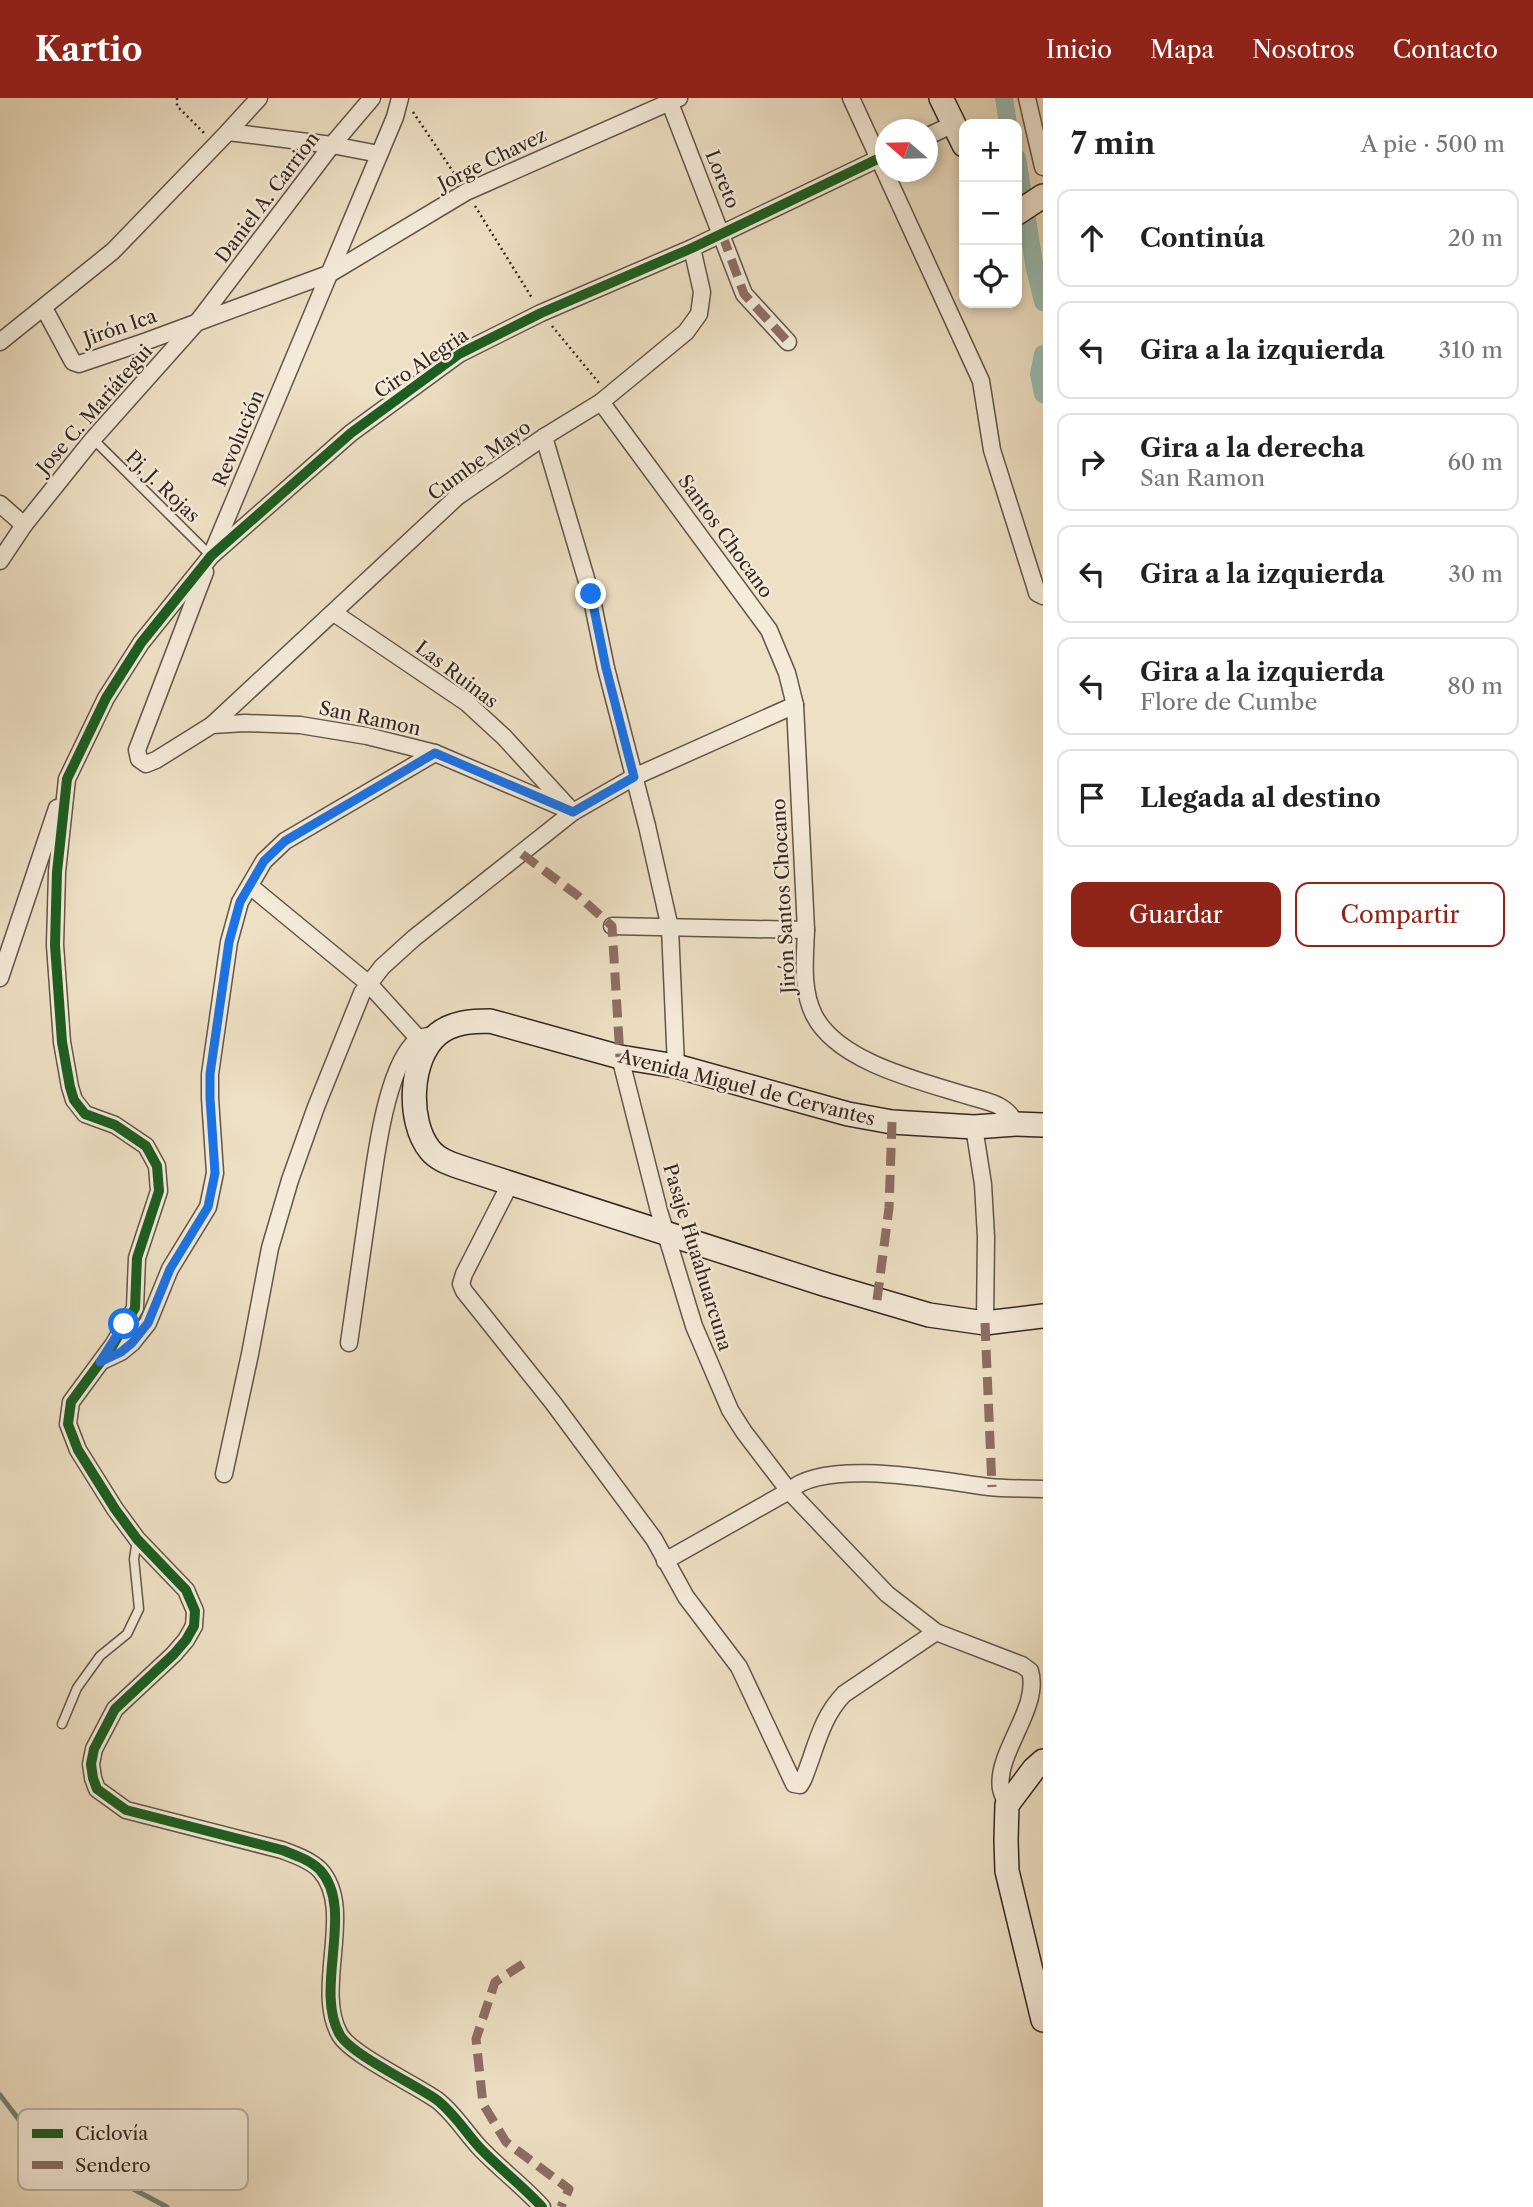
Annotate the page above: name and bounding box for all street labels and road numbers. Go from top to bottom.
street label: Jorge Chavez [431,123,550,197]
street label: Daniel A. Carrion [211,127,324,267]
street label: Loreto [700,147,745,212]
street label: Jirón Ica [78,304,160,352]
street label: Ciro Alegria [370,324,473,403]
street label: Jose C. Mariátegui [30,340,157,481]
street label: Revolución [208,387,269,490]
street label: Cumbe Mayo [423,415,535,505]
street label: Pj, J. Rojas [121,446,204,527]
street label: Santos Chocano [673,470,778,602]
street label: Las Ruinas [411,636,503,713]
street label: San Ramon [317,696,423,741]
street label: Jirón Santos Chocano [767,798,800,997]
street label: Avenida Miguel de Cervantes [615,1044,877,1130]
street label: Pasaje Huaahuarcuna [658,1161,737,1353]

